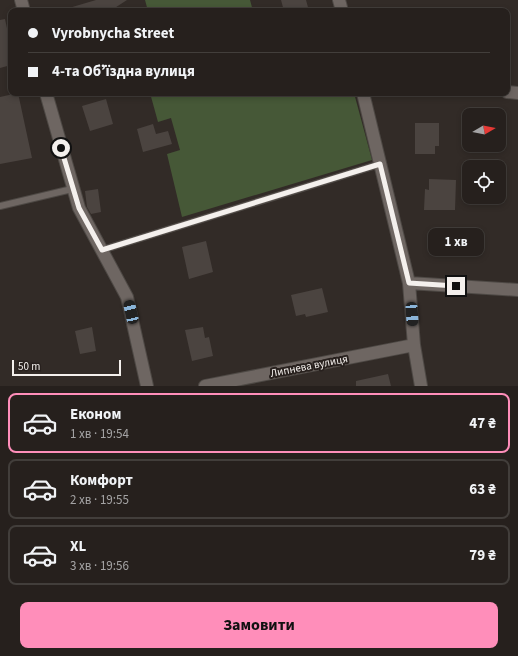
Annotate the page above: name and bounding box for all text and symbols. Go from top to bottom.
text: Vyrobnycha Street [52,23,174,44]
text: 4-та Обʼїздна вулиця [52,61,195,82]
north arrow [462,108,506,152]
map controls [462,108,506,204]
route start [52,139,70,157]
button: locate [462,160,506,204]
callout: 1 хв [428,228,484,256]
text: 1 хв [444,233,468,251]
route end [447,277,465,295]
car [122,299,140,325]
car [405,302,419,326]
street label: Липнева вулиця [269,351,349,381]
scale bar [12,358,121,377]
text: 50 m [18,359,40,374]
text: Економ [70,404,121,425]
icon: car [22,405,58,441]
text: 47 ₴ [469,413,496,434]
text: 1 хв · 19:54 [70,425,129,443]
text: Комфорт [70,470,133,491]
icon: car [22,471,58,507]
text: 63 ₴ [469,479,496,500]
text: 2 хв · 19:55 [70,491,129,509]
text: XL [70,536,86,557]
icon: car [22,537,58,573]
text: 79 ₴ [469,545,496,566]
text: 3 хв · 19:56 [70,557,129,575]
button: Замовити [20,602,498,648]

